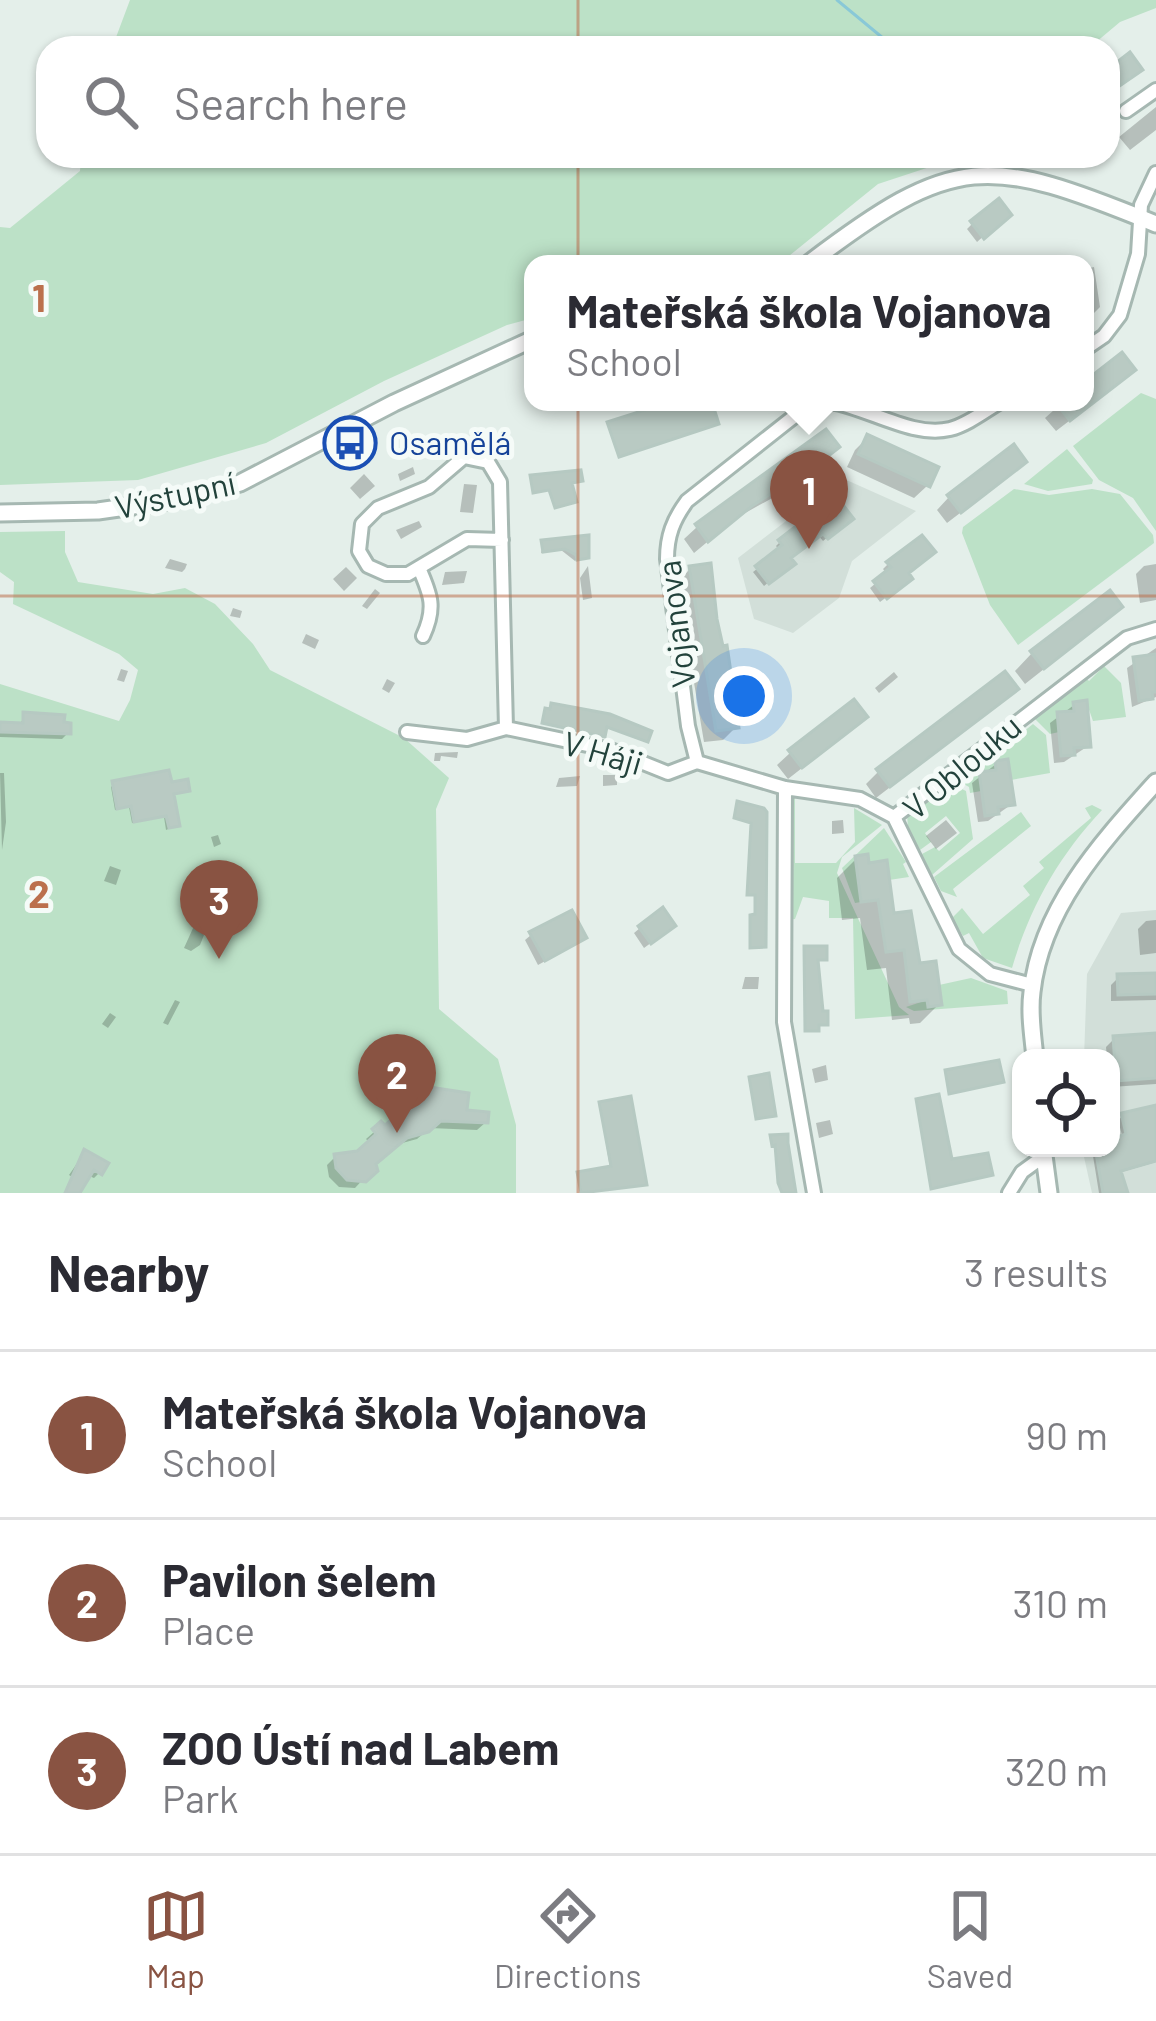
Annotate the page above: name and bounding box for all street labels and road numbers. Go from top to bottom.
street label: Výstupní [111,462,239,526]
street label: Vojanova [647,558,703,690]
street label: V Oblouku [894,705,1029,827]
street label: V Háji [559,722,648,782]

